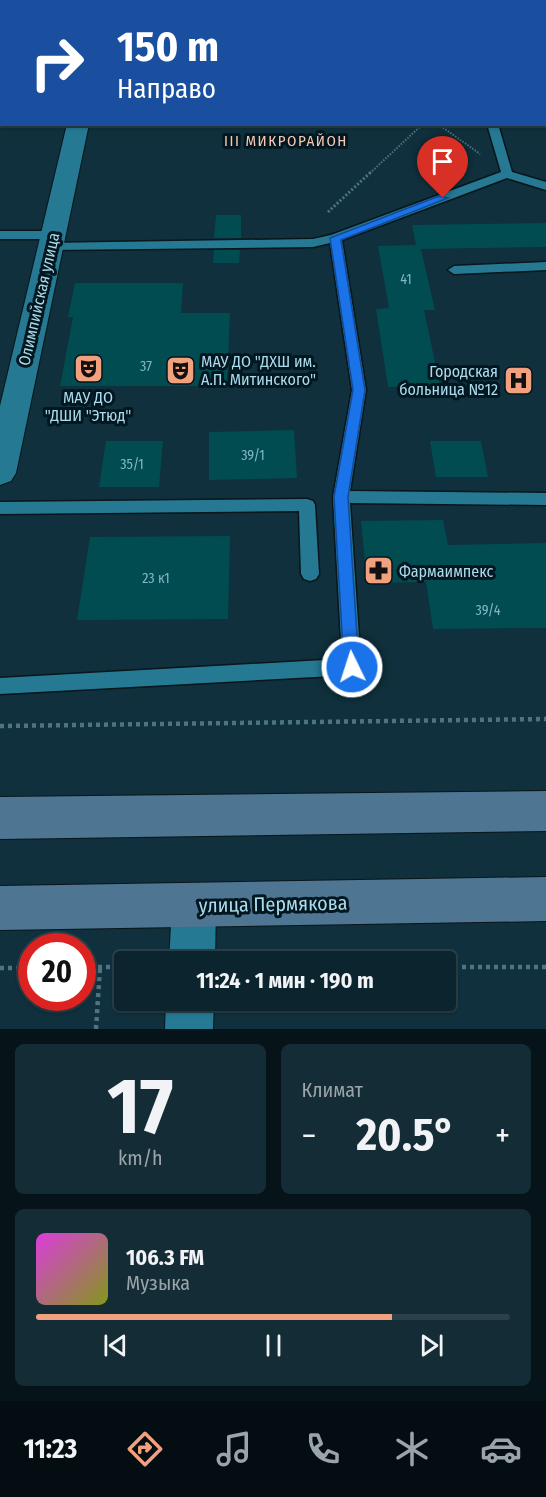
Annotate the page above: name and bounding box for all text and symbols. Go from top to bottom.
text: 150 m [117,22,219,72]
icon: right [18,24,96,102]
text: Направо [117,73,216,105]
district label: III МИКРОРАЙОН [224,132,348,150]
pin [417,136,468,198]
icon: arrive [426,145,459,178]
street label: Олимпийская улица [14,231,64,367]
house number: 41 [400,271,412,288]
place label: МАУ ДО "ДХШ им. А.П. Митинского" [201,352,316,389]
theatre icon: МАУ ДО "ДШИ "Этюд" [72,353,104,385]
theatre icon: МАУ ДО "ДХШ им. А.П. Митинского" [164,354,196,386]
house number: 37 [140,358,152,375]
place label: Городская больница №12 [399,362,498,399]
hospital icon: Городская больница №12 [503,364,535,396]
place label: МАУ ДО "ДШИ "Этюд" [45,388,131,425]
house number: 39/1 [241,447,265,464]
house number: 35/1 [120,456,144,473]
pharmacy icon: Фармаимпекс [362,555,394,587]
place label: Фармаимпекс [399,562,494,581]
house number: 23 к1 [142,570,170,587]
house number: 39/4 [475,602,501,619]
position arrow [320,635,384,699]
street label: улица Пермякова [198,891,348,917]
speed limit sign: 20 [18,933,96,1011]
text: 11:24 · 1 мин · 190 m [196,967,374,994]
text: 17 [107,1060,173,1154]
text: Климат [302,1078,363,1102]
text: 20.5° [356,1108,455,1162]
text: − [302,1116,316,1156]
text: + [495,1116,510,1156]
text: km/h [118,1146,163,1170]
text: 106.3 FM [126,1244,204,1271]
text: Музыка [126,1271,190,1295]
icon: previous [99,1329,132,1362]
icon: pause [257,1329,290,1362]
icon: next [415,1329,448,1362]
icon: directions [124,1428,166,1470]
icon: music [213,1428,255,1470]
icon: phone [302,1428,344,1470]
icon: climate [391,1428,433,1470]
icon: car [480,1428,522,1470]
text: 11:23 [24,1433,77,1465]

